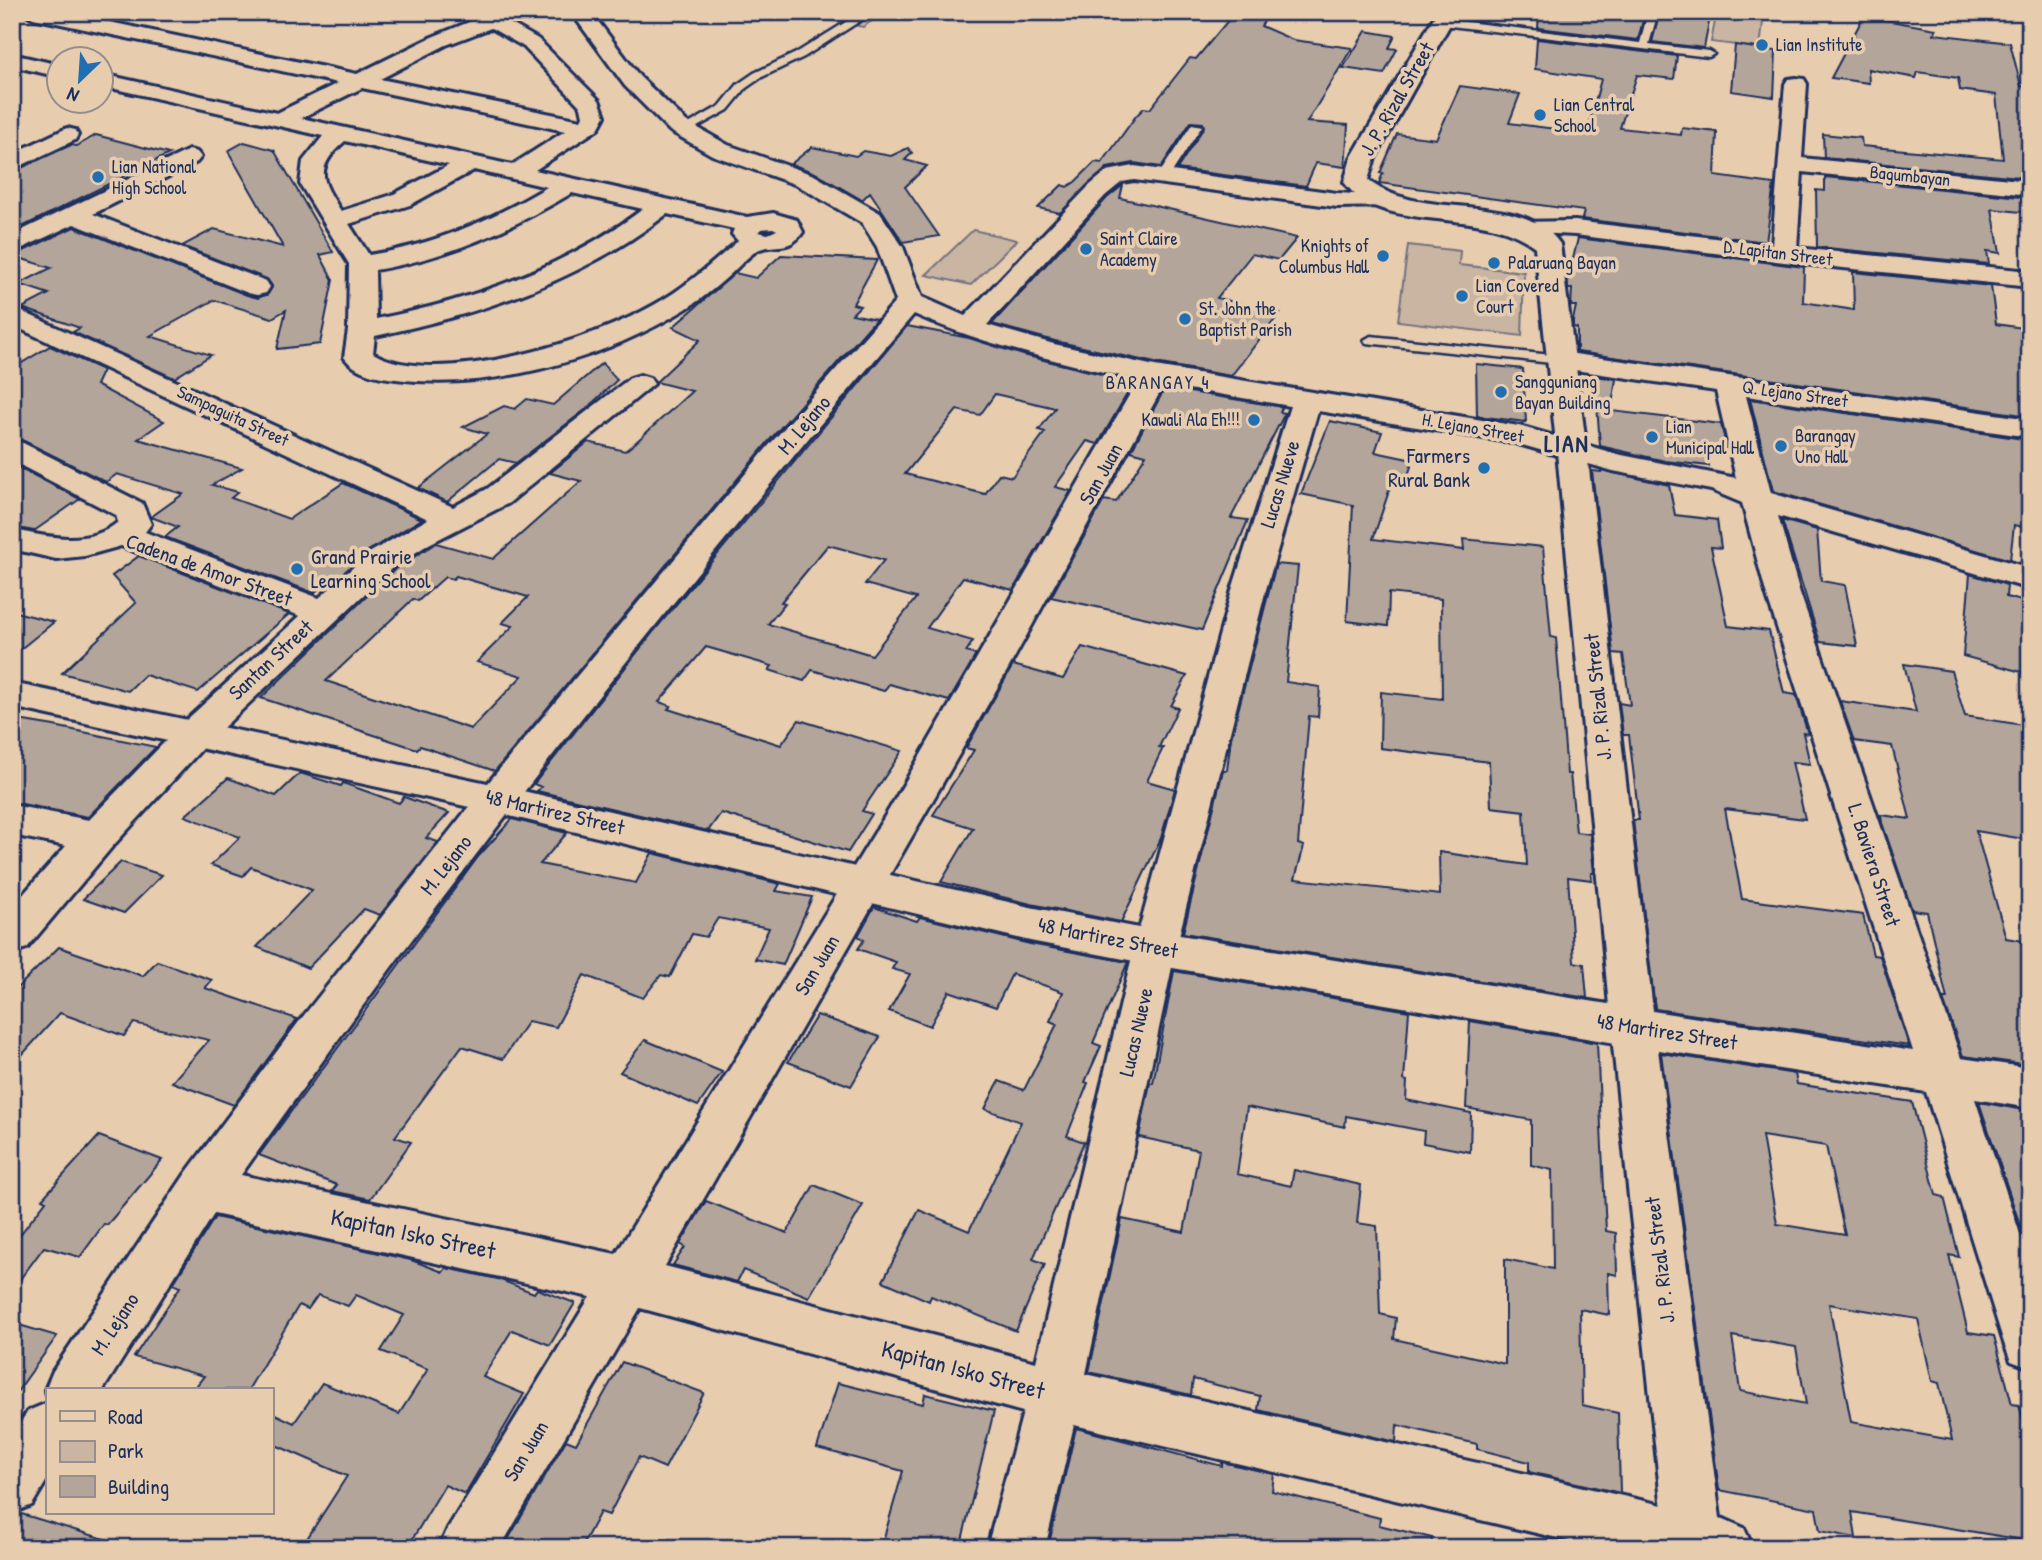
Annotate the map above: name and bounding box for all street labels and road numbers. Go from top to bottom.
street label: J. P. Rizal Street [1352,36,1441,161]
street label: Bagumbayan [1869,159,1952,192]
street label: D. Lapitan Street [1722,233,1835,272]
street label: Q. Lejano Street [1741,374,1850,413]
street label: Sampaguita Street [173,379,294,453]
street label: M. Lejano [770,389,837,460]
street label: H. Lejano Street [1420,406,1527,449]
street label: Lucas Nueve [1252,436,1307,531]
street label: San Juan [1072,438,1129,510]
street label: Cadena de Amor Street [122,526,297,613]
street label: Santan Street [222,612,320,706]
street label: J. P. Rizal Street [1576,631,1619,762]
street label: 48 Martirez Street [483,781,628,842]
street label: L. Baviera Street [1841,800,1908,931]
street label: M. Lejano [413,829,478,901]
street label: 48 Martirez Street [1036,910,1181,965]
street label: San Juan [787,929,846,1001]
street label: Lucas Nueve [1111,985,1160,1079]
street label: 48 Martirez Street [1595,1006,1740,1057]
street label: J. P. Rizal Street [1637,1194,1682,1325]
street label: Kapitan Isko Street [328,1200,499,1266]
street label: M. Lejano [84,1287,146,1361]
street label: Kapitan Isko Street [878,1332,1049,1406]
street label: San Juan [496,1415,555,1487]

